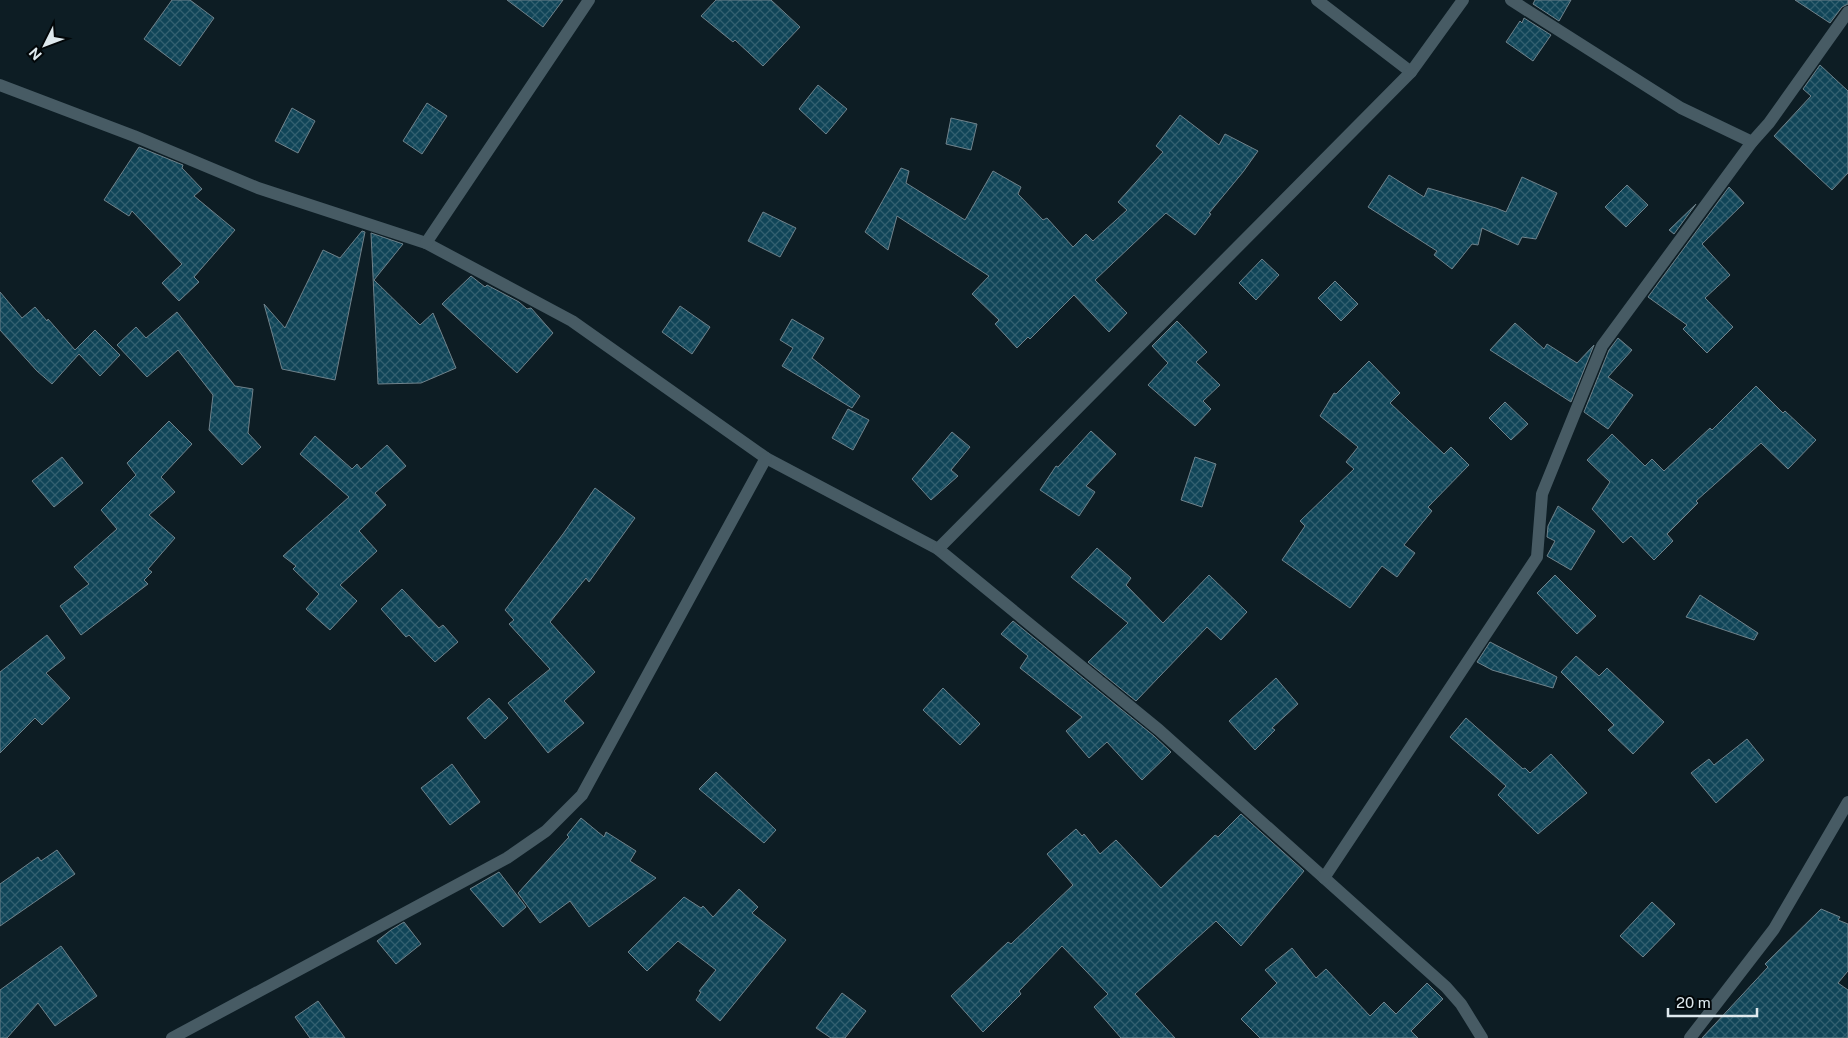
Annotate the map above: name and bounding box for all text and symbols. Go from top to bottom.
north arrow [20,20,70,70]
text: N [26,44,45,63]
scale bar [1668,986,1757,1018]
text: 20 m [1676,994,1711,1011]

